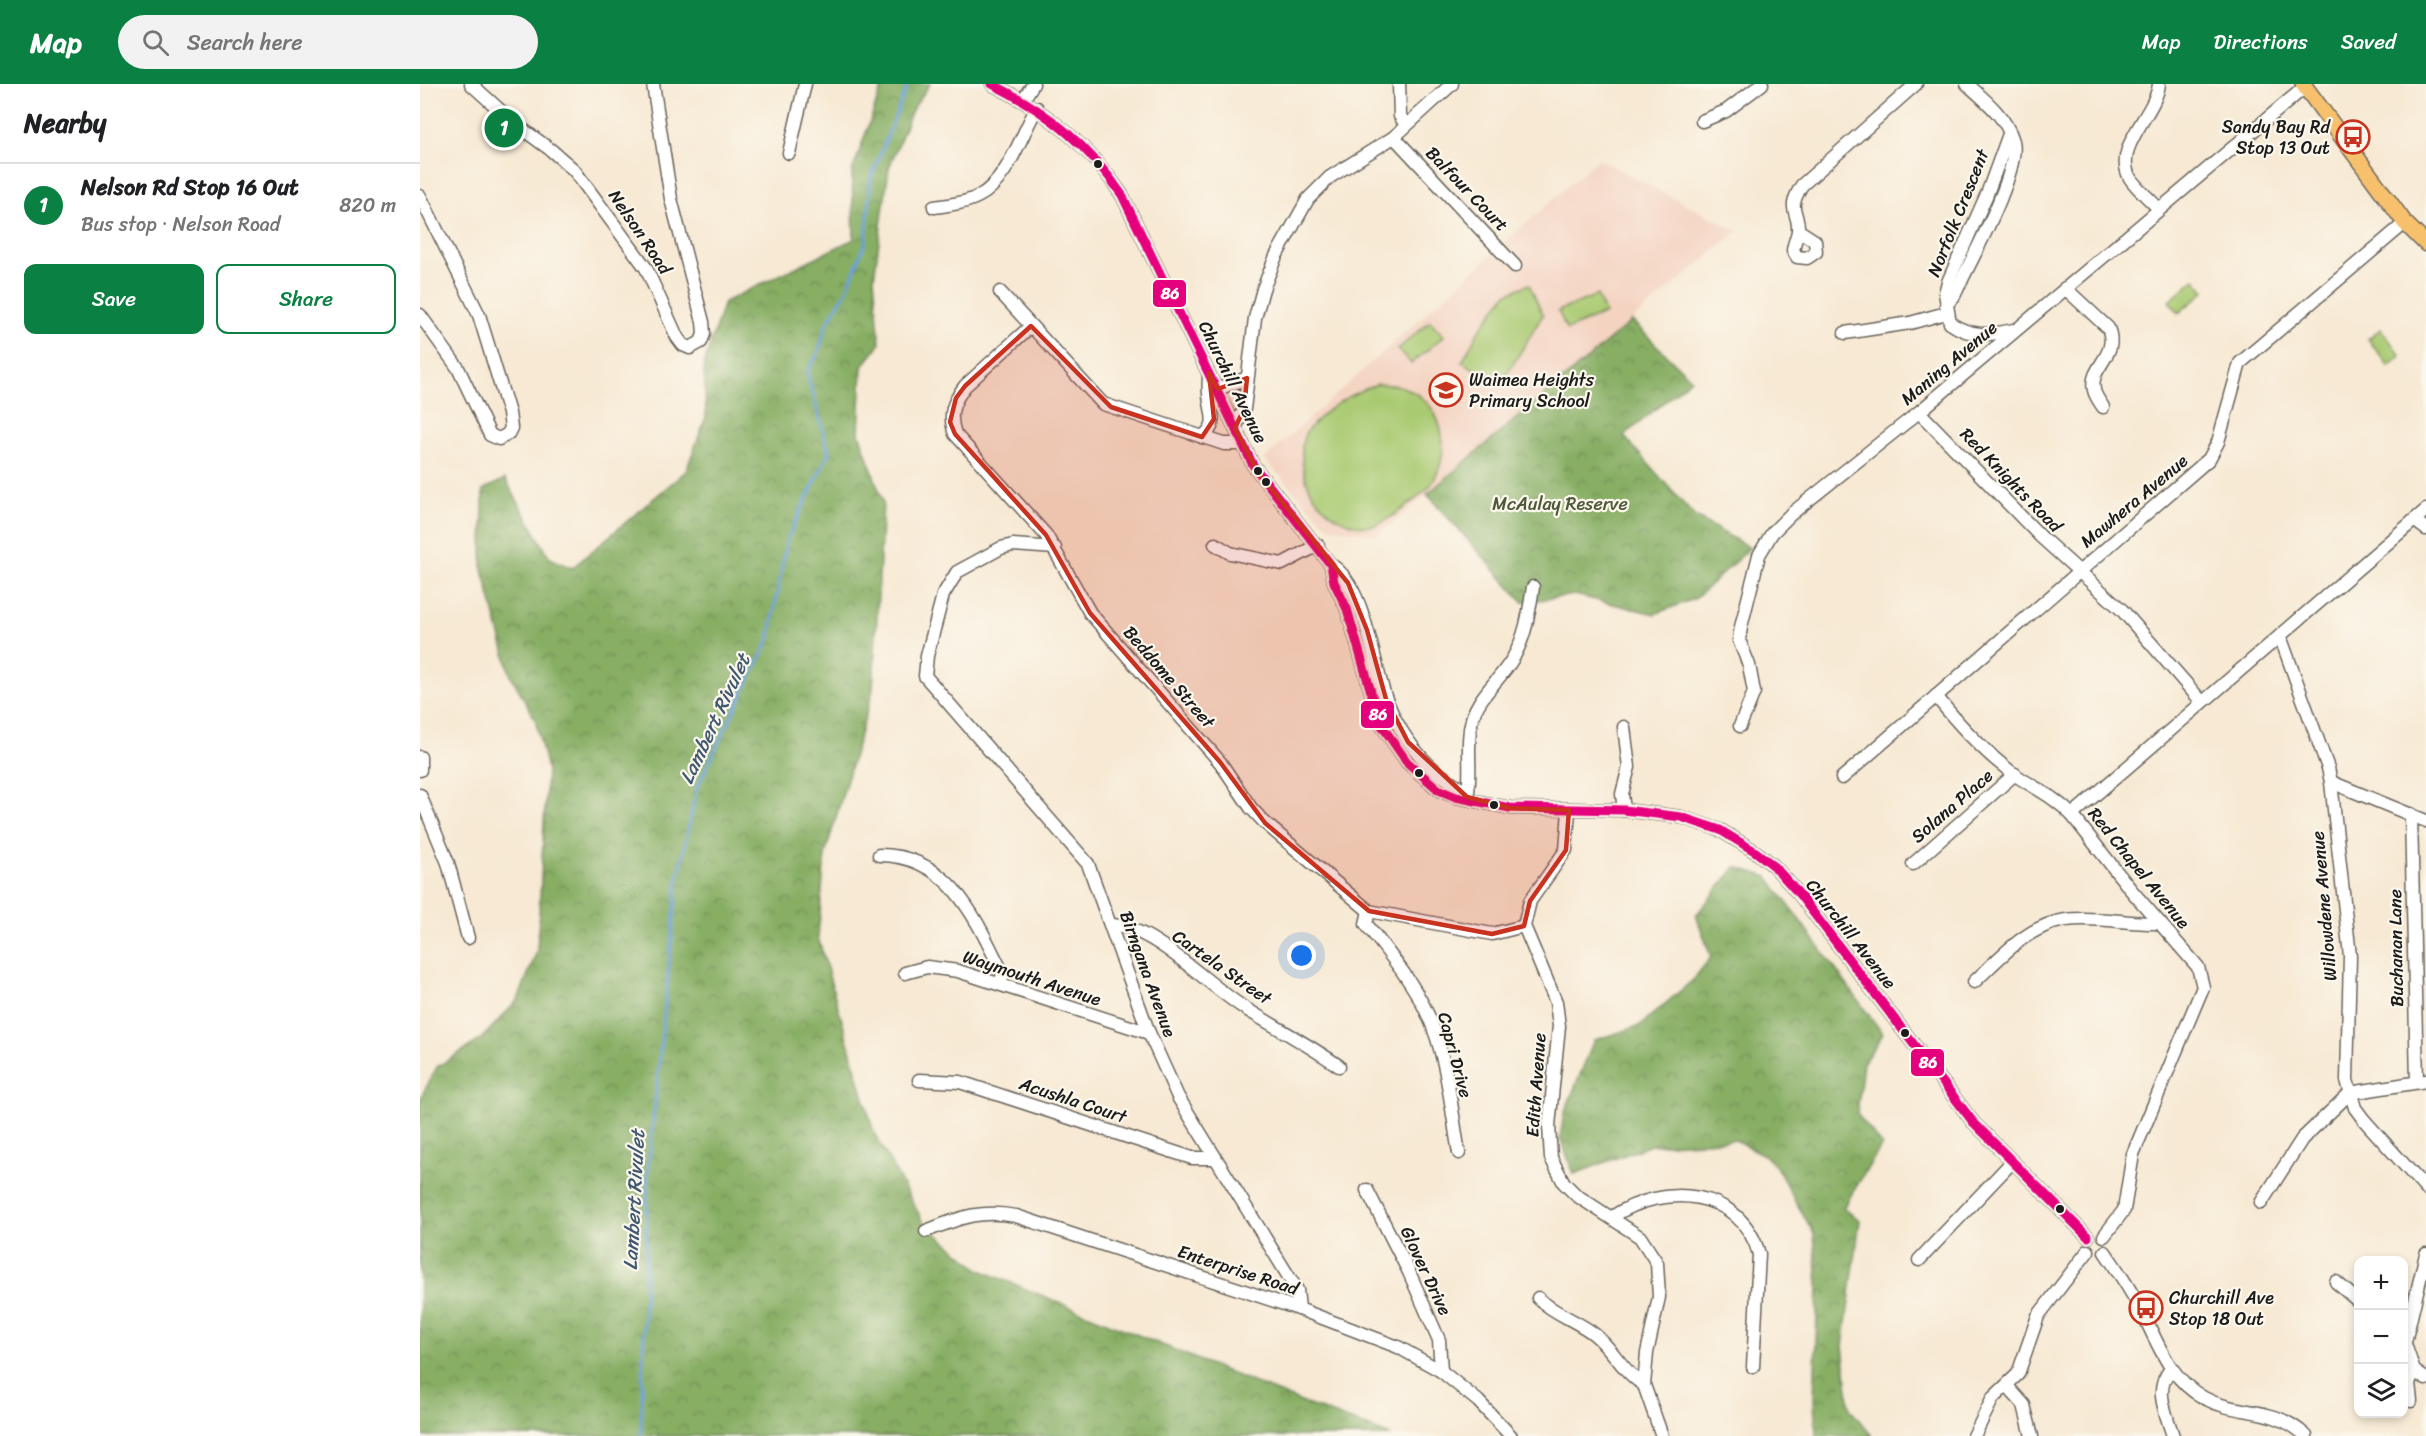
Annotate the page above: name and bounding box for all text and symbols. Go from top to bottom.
search box [118,15,538,69]
text: Map [30,18,82,67]
text: Search here [187,23,303,62]
text: Map [2142,23,2180,61]
text: Directions [2213,23,2308,61]
text: Saved [2341,23,2396,61]
icon: search [139,26,172,59]
text: Nearby [24,100,106,146]
pin: 1 [484,106,524,150]
place label: Sandy Bay Rd Stop 13 Out [2222,111,2332,164]
bus stop icon: Sandy Bay Rd Stop 13 Out [2335,119,2371,155]
street label: Balfour Court [1417,139,1517,240]
street label: Norfolk Crescent [1918,144,1998,282]
unlabelled marker [1092,158,1104,170]
text: Nelson Rd Stop 16 Out [81,168,299,207]
street label: Nelson Road [600,183,681,282]
text: 1 [39,188,48,223]
text: 820 m [339,188,396,223]
text: Bus stop · Nelson Road [81,207,280,242]
button: Save [24,264,204,334]
button: Share [216,264,396,334]
line badge: 86 [1152,279,1187,308]
text: 86 [1160,279,1179,308]
street label: Maning Avenue [1893,312,2005,414]
street label: Churchill Avenue [1189,315,1277,449]
place label: Waimea Heights Primary School [1469,364,1595,417]
school or university icon: Waimea Heights Primary School [1428,372,1464,408]
street label: Red Knights Road [1952,420,2071,541]
street label: Mawhera Avenue [2073,446,2196,556]
unlabelled marker [1252,465,1264,477]
unlabelled marker [1260,476,1272,488]
park label: McAulay Reserve [1492,488,1628,520]
street label: Beddome Street [1115,618,1224,736]
water label: Lambert Rivulet [670,646,761,790]
line badge: 86 [1360,700,1395,729]
text: 86 [1368,700,1387,729]
street label: Solana Place [1903,761,2001,851]
unlabelled marker [1413,767,1425,779]
unlabelled marker [1488,799,1500,811]
street label: Red Chapel Avenue [2080,800,2199,936]
street label: Willowdene Avenue [2302,830,2346,982]
street label: Churchill Avenue [1797,872,1905,996]
street label: Buchanan Lane [2379,889,2413,1007]
street label: Birngana Avenue [1110,906,1186,1042]
street label: Cartela Street [1165,921,1279,1014]
street label: Waymouth Avenue [959,941,1106,1016]
your location [1287,941,1316,970]
street label: Capri Drive [1428,1009,1482,1101]
unlabelled marker [1899,1027,1911,1039]
street label: Edith Avenue [1516,1032,1556,1138]
line badge: 86 [1910,1048,1945,1077]
text: 86 [1918,1048,1937,1077]
street label: Acushla Court [1014,1067,1132,1133]
water label: Lambert Rivulet [613,1127,655,1271]
unlabelled marker [2054,1203,2066,1215]
street label: Glover Drive [1391,1221,1461,1321]
street label: Enterprise Road [1173,1235,1304,1305]
map controls [2354,1256,2408,1418]
button: + [2354,1256,2408,1310]
place label: Churchill Ave Stop 18 Out [2169,1282,2274,1335]
bus stop icon: Churchill Ave Stop 18 Out [2128,1290,2164,1326]
button: − [2354,1310,2408,1364]
button: layers [2354,1364,2408,1418]

